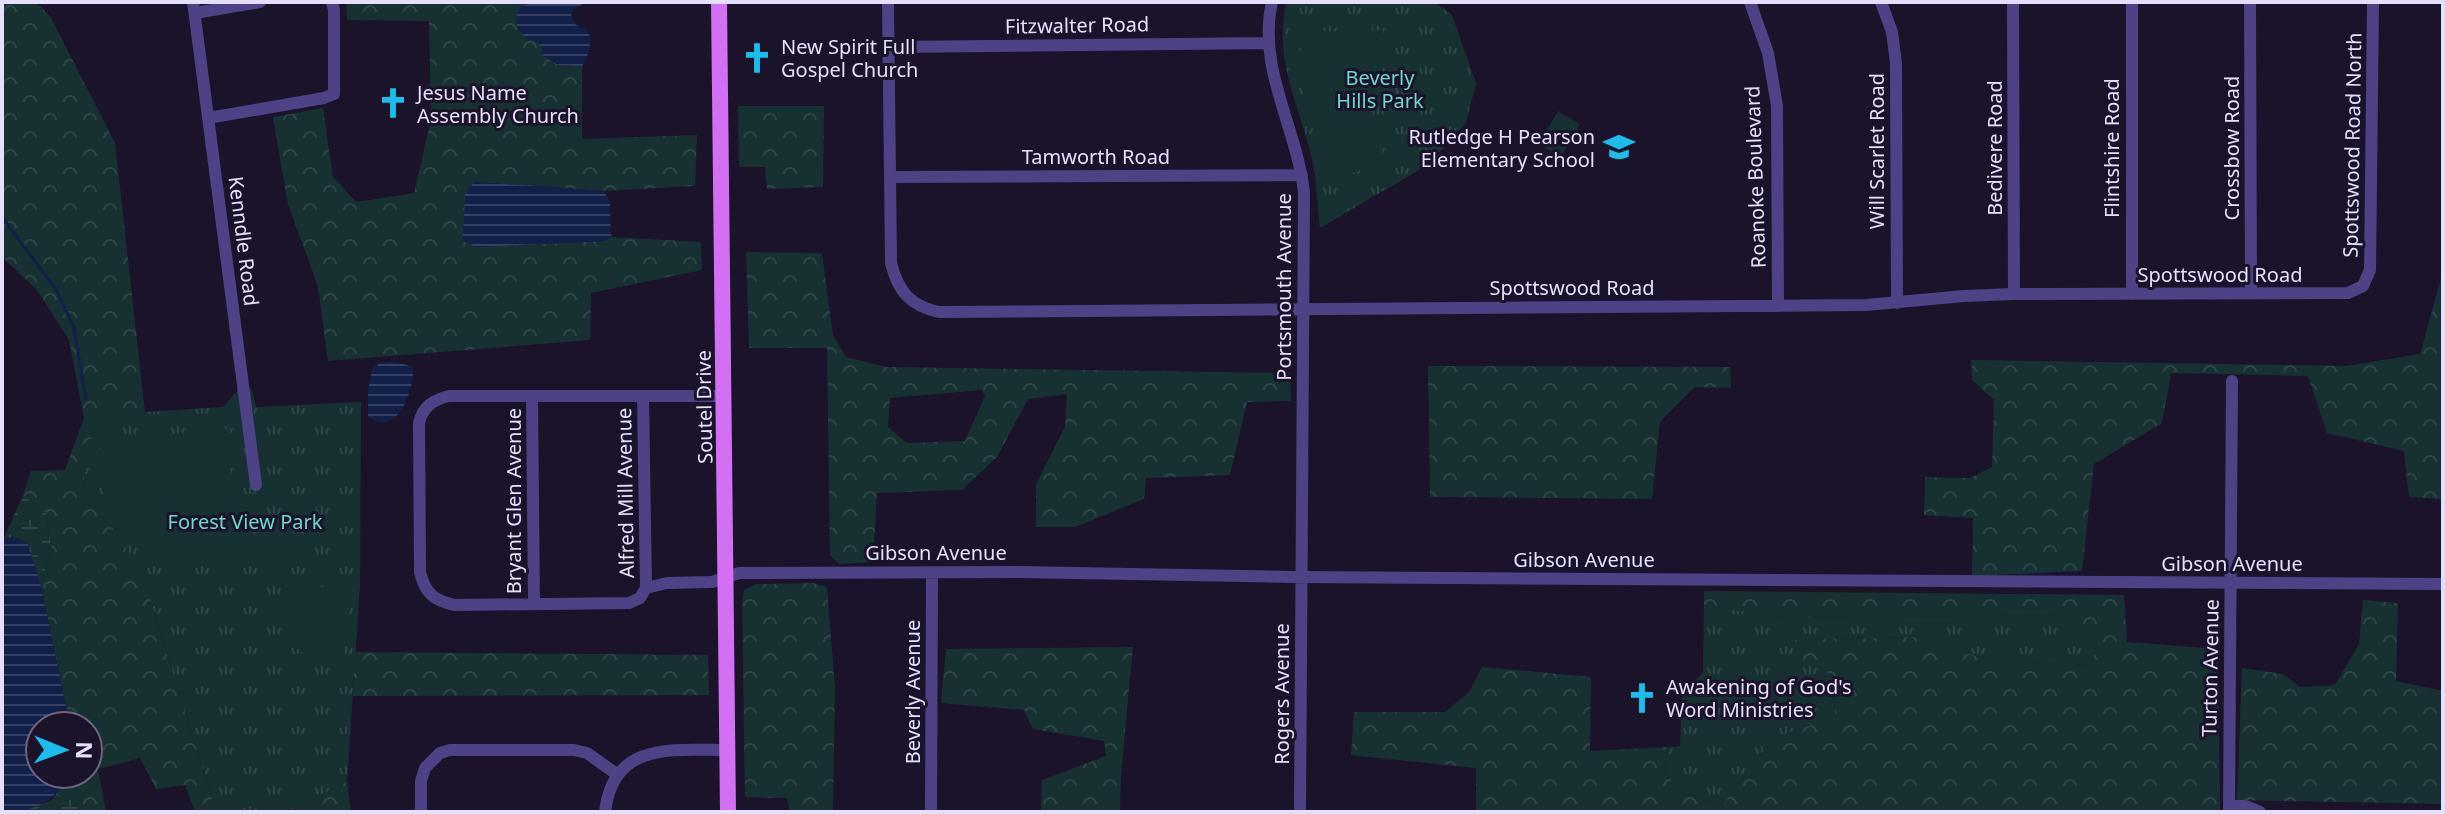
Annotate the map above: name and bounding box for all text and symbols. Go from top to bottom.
street label: Fitzwalter Road [1005,10,1149,40]
street label: Spottswood Road North [2337,32,2367,258]
place label: New Spirit Full Gospel Church [781,33,918,83]
church icon: New Spirit Full Gospel Church [740,41,774,75]
park label: Beverly Hills Park [1336,64,1424,114]
street label: Will Scarlet Road [1863,73,1890,229]
street label: Crossbow Road [2218,76,2245,220]
street label: Flintshire Road [2098,78,2125,218]
place label: Jesus Name Assembly Church [415,79,579,129]
street label: Bedivere Road [1981,80,2008,216]
street label: Roanoke Boulevard [1738,85,1772,269]
church icon: Jesus Name Assembly Church [376,86,410,120]
place label: Rutledge H Pearson Elementary School [1409,123,1595,173]
school or university icon: Rutledge H Pearson Elementary School [1602,130,1636,164]
street label: Tamworth Road [1022,143,1170,170]
street label: Kenndle Road [223,175,265,307]
street label: Portsmouth Avenue [1270,193,1297,381]
street label: Spottswood Road [2138,261,2302,288]
street label: Spottswood Road [1490,274,1654,301]
street label: Soutel Drive [690,350,718,464]
street label: Bryant Glen Avenue [500,408,527,594]
street label: Alfred Mill Avenue [610,408,640,578]
park label: Forest View Park [168,508,323,535]
street label: Gibson Avenue [865,539,1007,566]
street label: Gibson Avenue [1513,546,1655,573]
street label: Gibson Avenue [2161,550,2303,577]
street label: Turton Avenue [2195,599,2225,737]
street label: Beverly Avenue [899,620,926,764]
street label: Rogers Avenue [1268,623,1295,765]
place label: Awakening of God's Word Ministries [1666,673,1852,723]
church icon: Awakening of God's Word Ministries [1625,681,1659,715]
north arrow [24,710,104,790]
text: N [70,741,100,760]

